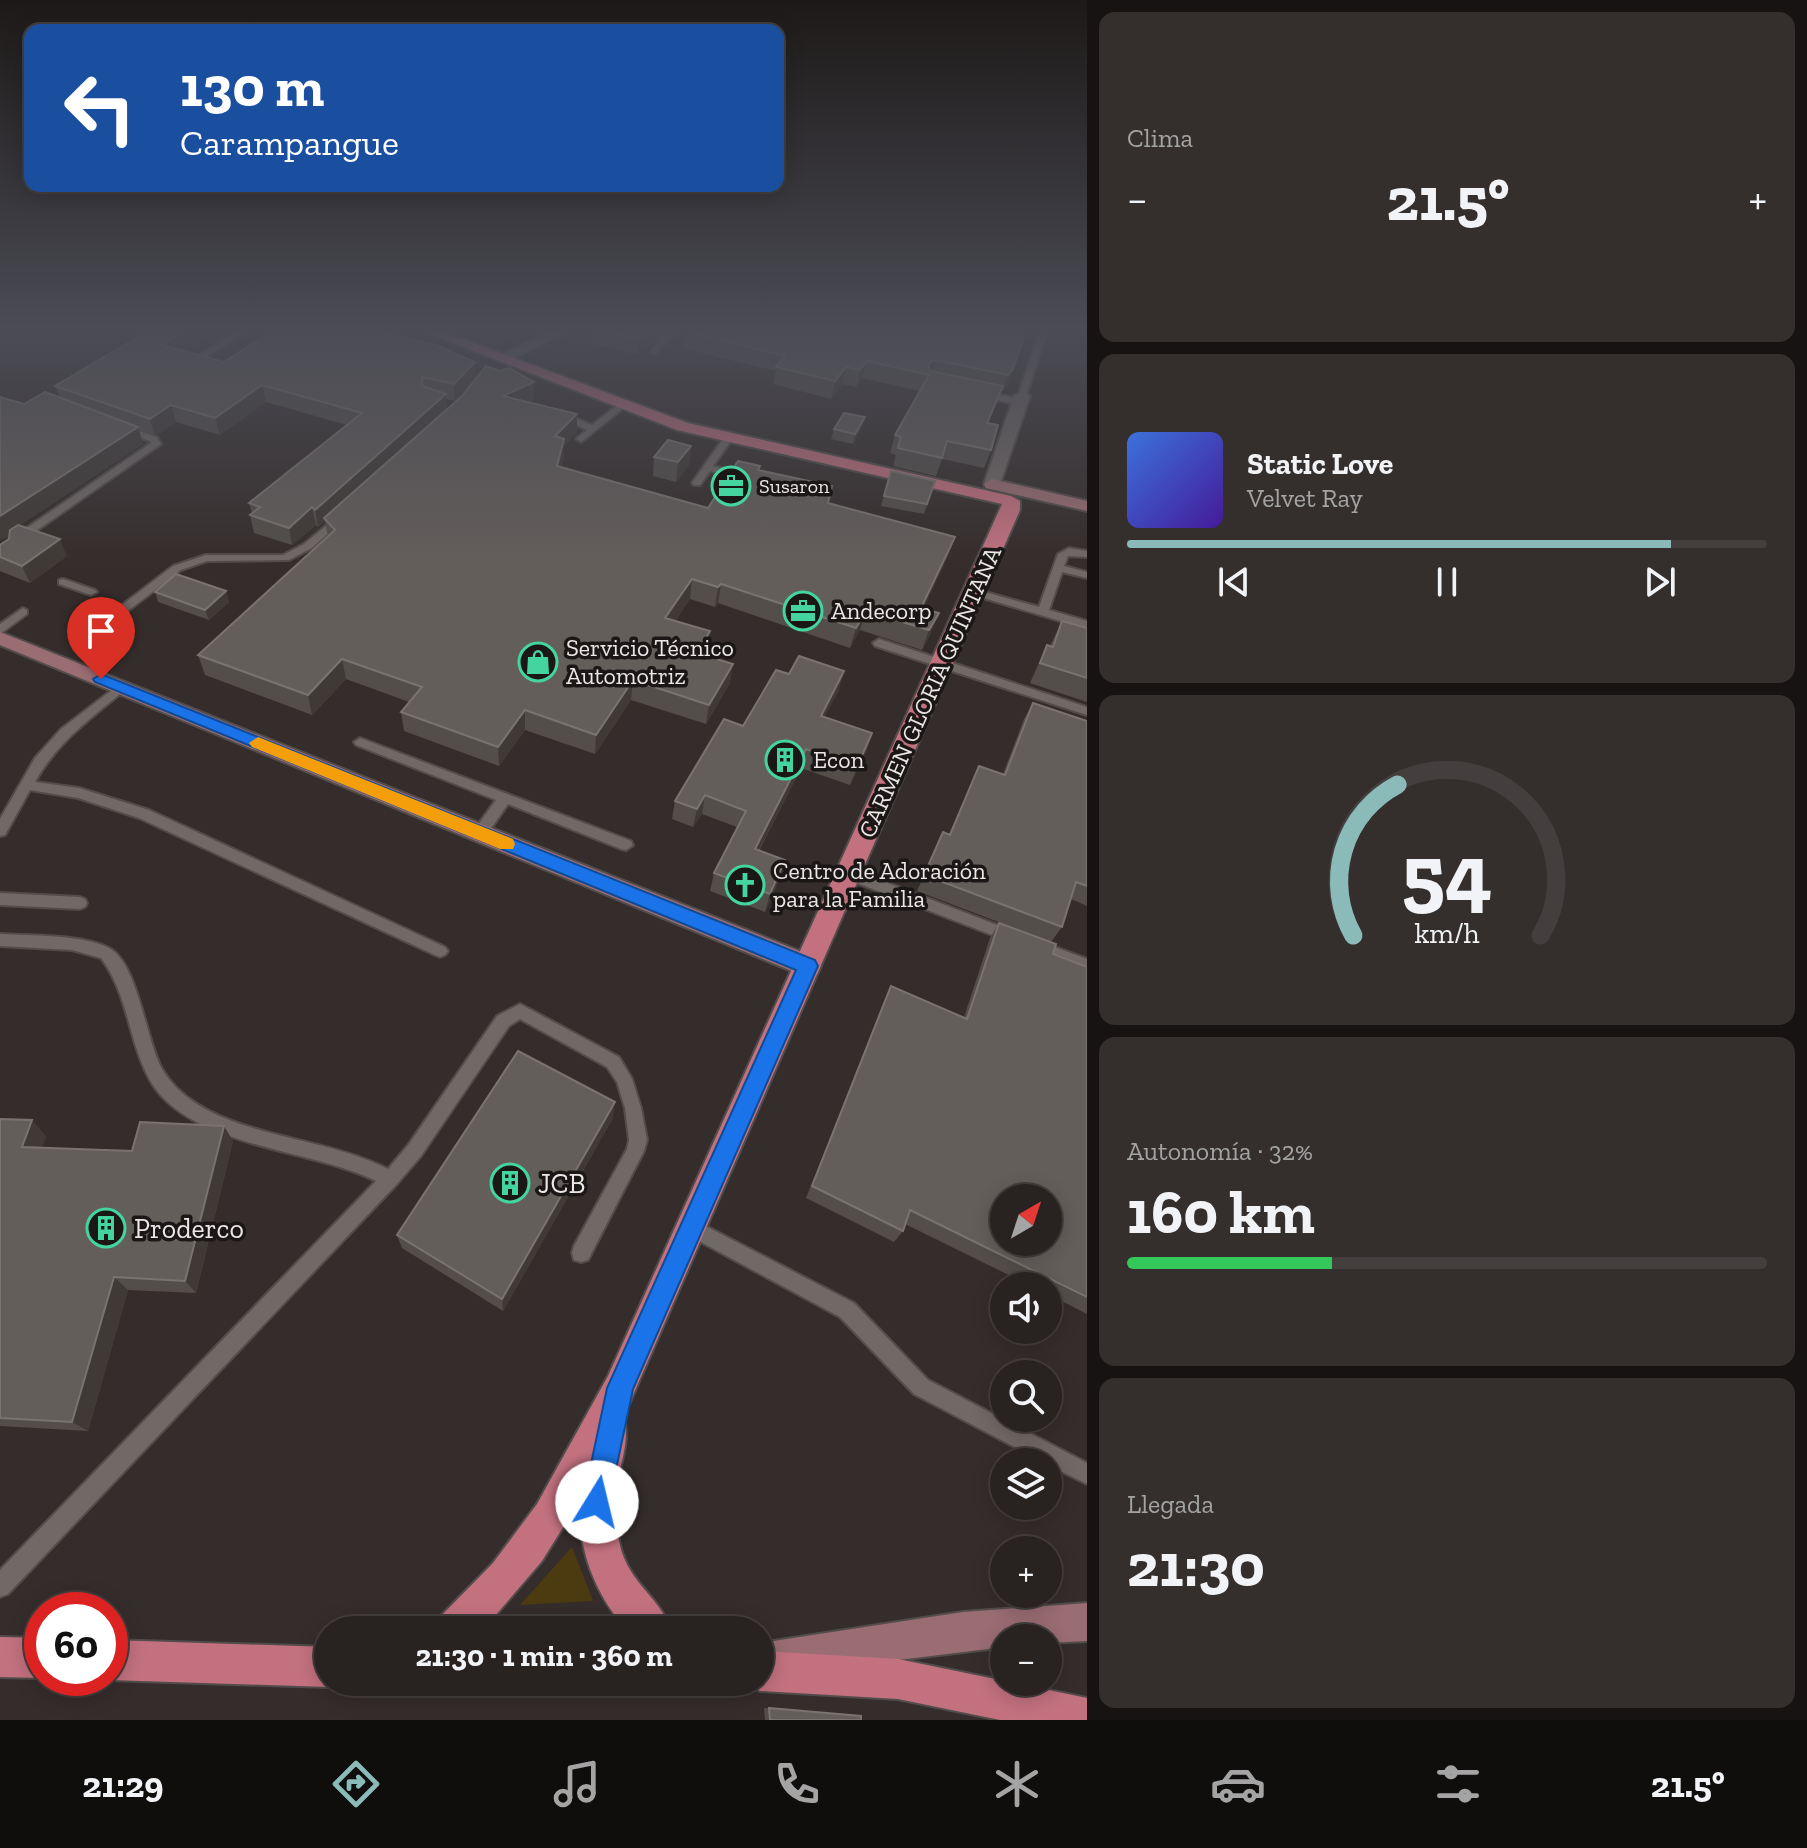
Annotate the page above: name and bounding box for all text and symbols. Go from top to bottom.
text: 130 m [180,53,324,120]
icon: left [48,56,152,160]
text: Carampangue [180,121,399,164]
text: Clima [1127,122,1193,154]
text: 21.5° [1386,163,1510,235]
text: − [1127,172,1148,225]
text: + [1748,172,1767,225]
text: Static Love [1247,446,1393,482]
office icon: Susaron [710,465,752,507]
place label: Susaron [759,474,830,498]
text: Velvet Ray [1247,482,1363,514]
street label: CARMEN GLORIA QUINTANA [852,541,1007,842]
icon: previous [1212,560,1256,604]
icon: pause [1425,560,1469,604]
icon: next [1638,560,1682,604]
office icon: Andecorp [782,590,824,632]
place label: Andecorp [831,596,931,625]
pin [67,597,135,679]
icon: arrive [79,609,123,653]
place label: Servicio Técnico Automotriz [566,633,734,690]
shop icon: Servicio Técnico Automotriz [517,641,559,683]
building icon: Econ [764,739,806,781]
place label: Econ [813,745,865,774]
text: 54 [1402,823,1492,923]
place label: Centro de Adoración para la Familia [773,856,986,913]
church icon: Centro de Adoración para la Familia [724,864,766,906]
text: km/h [1414,916,1480,950]
text: Autonomía · 32% [1127,1135,1313,1167]
building icon: JCB [489,1162,531,1204]
place label: JCB [538,1167,586,1200]
text: 160 km [1127,1176,1315,1248]
north arrow [990,1184,1062,1256]
map controls [990,1184,1062,1696]
building icon: Proderco [85,1207,127,1249]
place label: Proderco [134,1212,244,1245]
button: sound [990,1272,1062,1344]
button: search [990,1360,1062,1432]
button: layers [990,1448,1062,1520]
position arrow [555,1460,639,1544]
text: Llegada [1127,1488,1214,1520]
text: 21:30 [1127,1529,1265,1601]
button: + [990,1536,1062,1608]
speed limit sign: 60 [24,1592,128,1696]
button: − [990,1624,1062,1696]
text: 21:30 · 1 min · 360 m [415,1638,673,1674]
icon: directions [328,1756,384,1812]
icon: music [549,1756,605,1812]
icon: phone [769,1756,825,1812]
icon: climate [989,1756,1045,1812]
icon: car [1210,1756,1266,1812]
icon: filters [1430,1756,1486,1812]
text: 21:29 [82,1763,164,1806]
text: 21.5° [1651,1763,1725,1806]

